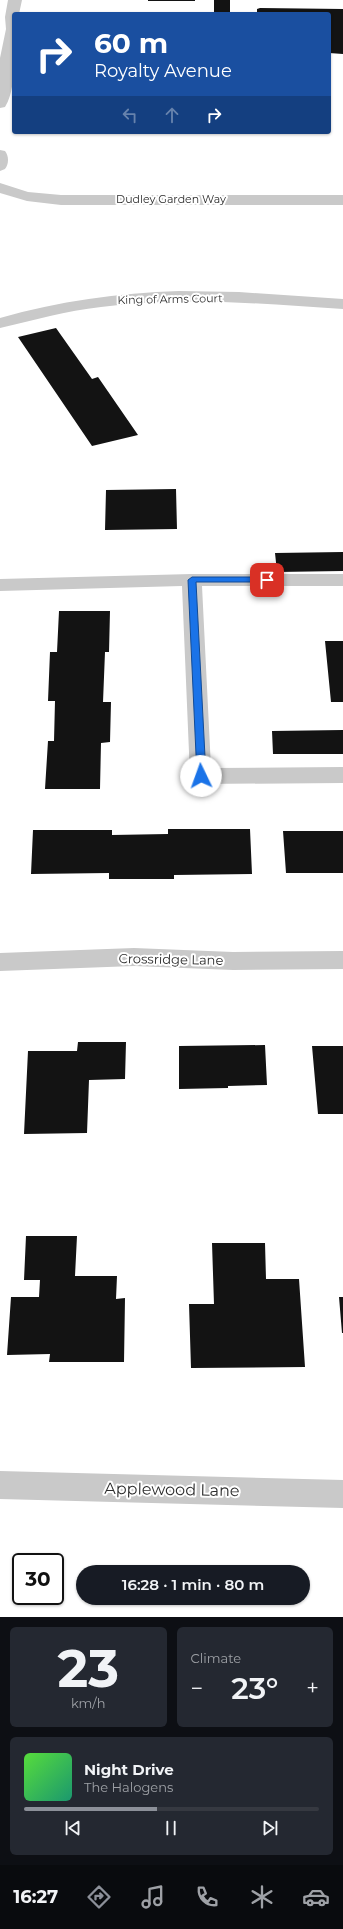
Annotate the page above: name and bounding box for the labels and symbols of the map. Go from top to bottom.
street label: Dudley Garden Way [116,192,226,206]
street label: King of Arms Court [117,291,223,307]
pin [250,563,284,597]
position arrow [180,755,222,797]
street label: Crossridge Lane [119,950,224,968]
street label: Applewood Lane [104,1479,240,1500]
speed limit sign: 30 [12,1553,64,1605]

